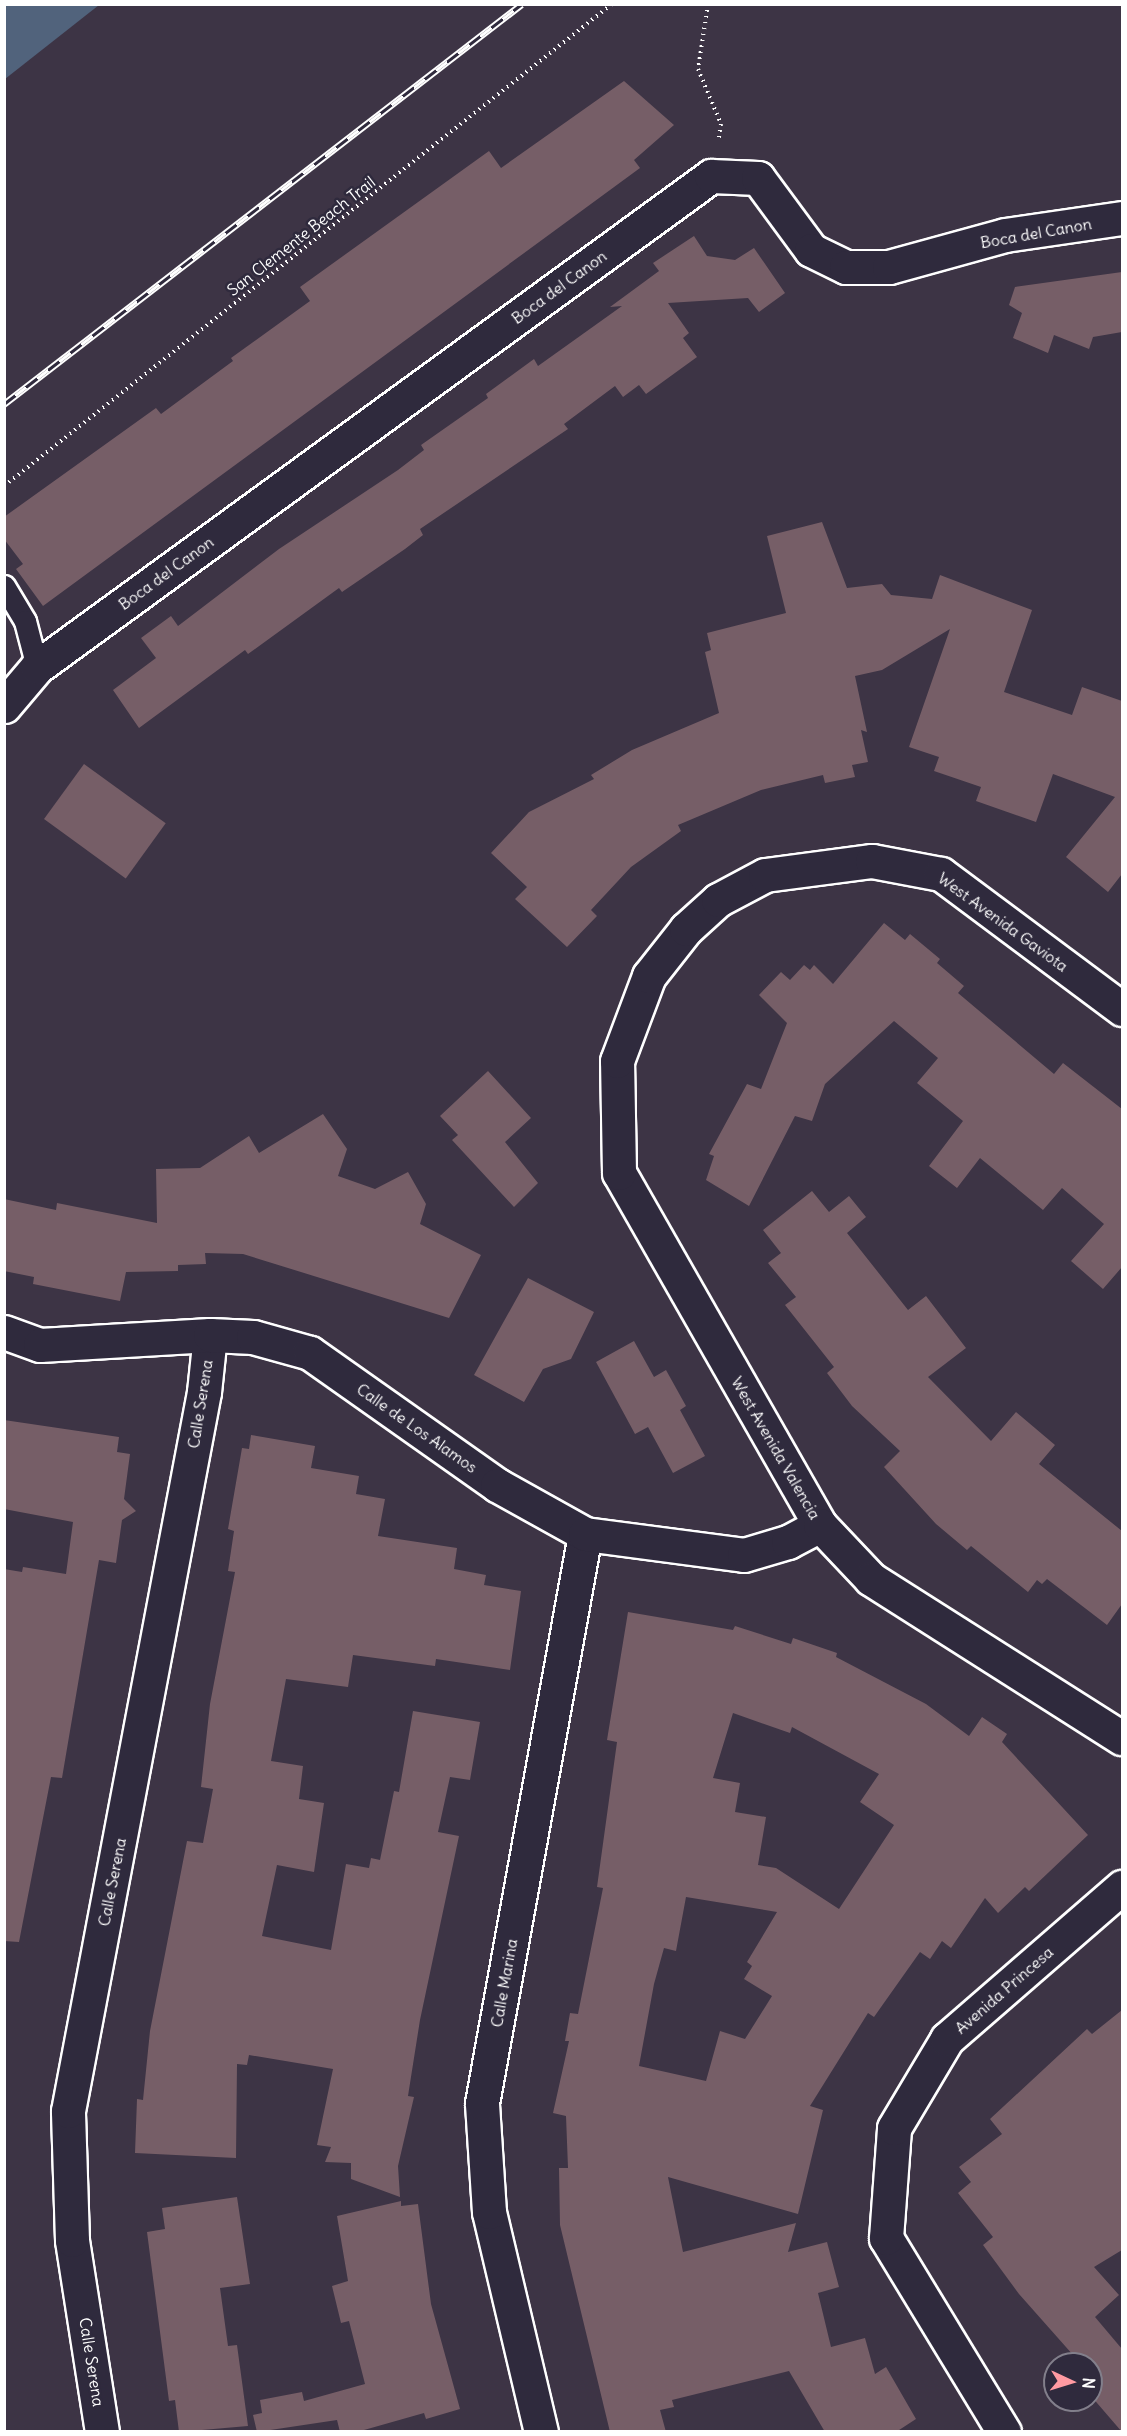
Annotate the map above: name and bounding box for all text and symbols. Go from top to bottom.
street label: San Clemente Beach Trail [223,172,379,300]
street label: Boca del Canon [979,214,1093,252]
street label: Boca del Canon [508,246,610,328]
street label: Boca del Canon [115,532,217,614]
street label: West Avenida Gaviota [934,868,1072,976]
street label: Calle Serena [183,1358,217,1450]
street label: West Avenida Valencia [727,1373,825,1523]
street label: Calle de Los Alamos [353,1379,481,1477]
street label: Calle Serena [94,1836,130,1928]
street label: Calle Marina [487,1937,521,2029]
street label: Avenida Princesa [951,1942,1057,2038]
street label: Calle Serena [75,2316,109,2408]
north arrow [1043,2352,1103,2412]
text: N [1079,2377,1099,2389]

